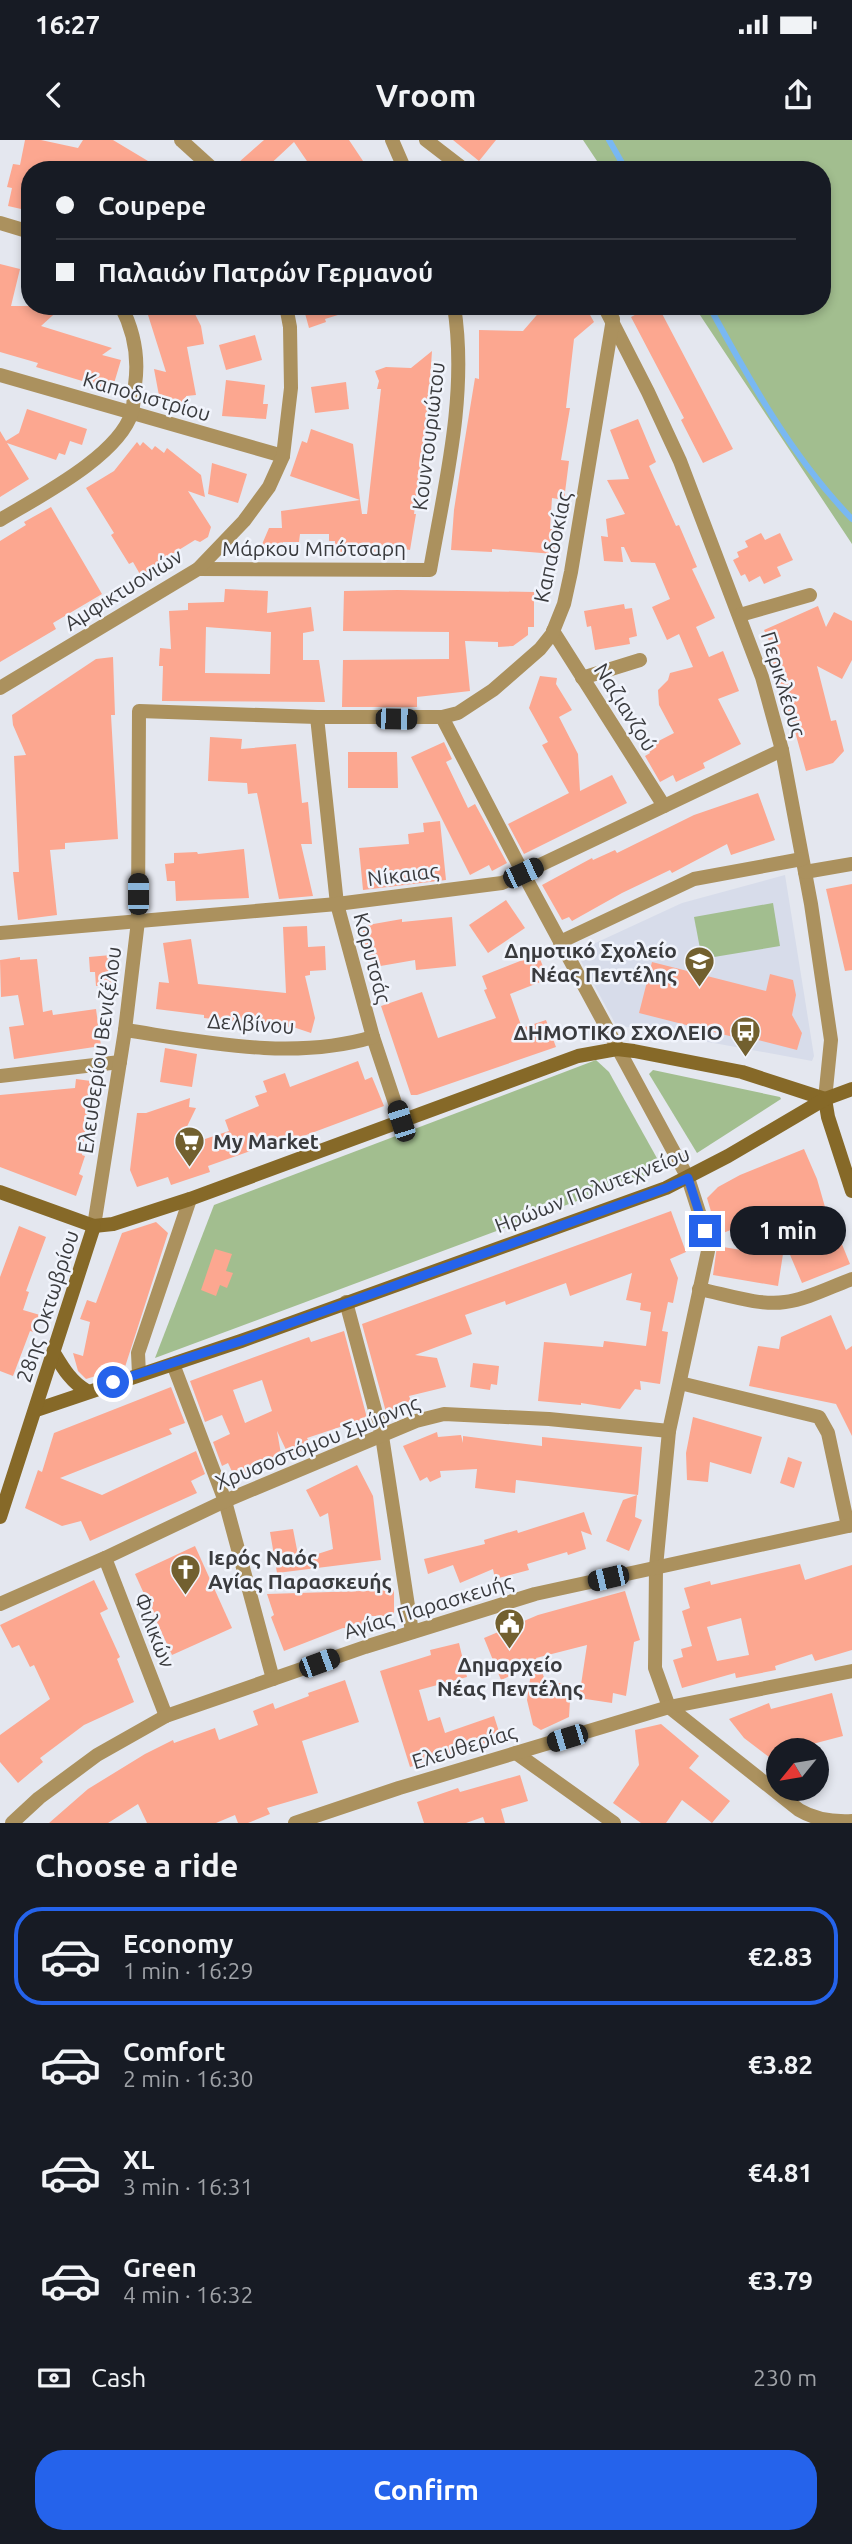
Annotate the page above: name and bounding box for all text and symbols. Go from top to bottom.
text: 16:27 [35,10,100,39]
icon: back [35,76,73,114]
icon: share [779,76,817,114]
text: Vroom [376,77,476,113]
text: Coupepe [98,191,206,220]
text: Παλαιών Πατρών Γερμανού [98,258,433,287]
street label: Κουντουριώτου [407,360,449,512]
street label: Καποδιστρίου [80,366,214,426]
street label: Καπαδοκίας [529,489,576,605]
street label: Μάρκου Μπότσαρη [222,536,406,560]
street label: Αμφικτυονιών [60,543,186,635]
street label: Περικλέους [757,628,812,740]
street label: Ναζιανζού [590,659,662,755]
car [375,708,418,730]
car [500,855,547,891]
street label: Νίκαιας [366,858,441,890]
car [128,873,149,915]
street label: Κορυτσάς [349,910,397,1007]
place label: Δημοτικό Σχολείο Νέας Πεντέλης [504,938,677,986]
street label: Ελευθερίου Βενιζέλου [73,945,125,1155]
school or university icon: Δημοτικό Σχολείο Νέας Πεντέλης [683,945,717,989]
street label: Δελβίνου [207,1008,295,1038]
bus stop icon: ΔΗΜΟΤΙΚΟ ΣΧΟΛΕΙΟ [729,1015,763,1059]
place label: ΔΗΜΟΤΙΚΟ ΣΧΟΛΕΙΟ [514,1020,723,1044]
car [385,1098,418,1144]
supermarket icon: My Market [173,1124,207,1168]
place label: My Market [213,1129,319,1153]
street label: Ηρώων Πολυτεχνείου [491,1141,693,1237]
callout: 1 min [730,1206,845,1256]
route end [689,1215,721,1247]
text: 1 min [759,1218,817,1243]
street label: 28ης Οκτωβρίου [11,1227,83,1385]
route start [97,1366,129,1398]
street label: Χρυσοστόμου Σμύρνης [211,1390,423,1494]
place label: Ιερός Ναός Αγίας Παρασκευής [208,1545,392,1593]
church icon: Ιερός Ναός Αγίας Παρασκευής [168,1552,202,1596]
car [586,1563,631,1593]
street label: Αγίας Παρασκευής [341,1569,516,1643]
street label: Φιλικών [130,1589,180,1671]
public building icon: Δημαρχείο Νέας Πεντέλης [493,1607,527,1651]
car [296,1646,343,1680]
place label: Δημαρχείο Νέας Πεντέλης [437,1652,583,1700]
street label: Ελευθερίας [409,1719,519,1773]
car [544,1722,591,1754]
north arrow [766,1738,830,1801]
map controls [766,1738,829,1801]
text: Choose a ride [35,1847,238,1883]
icon: car [39,1925,102,1988]
text: Economy [123,1929,233,1958]
text: €2.83 [748,1942,813,1971]
text: 1 min · 16:29 [123,1958,254,1983]
icon: car [39,2033,102,2096]
text: Comfort [123,2037,226,2066]
text: €3.82 [748,2050,813,2079]
text: 2 min · 16:30 [123,2066,254,2091]
icon: car [39,2141,102,2204]
text: XL [123,2145,154,2174]
text: €4.81 [748,2158,813,2187]
text: 3 min · 16:31 [123,2174,254,2199]
icon: car [39,2249,102,2312]
text: Green [123,2253,197,2282]
text: €3.79 [748,2266,813,2295]
text: 4 min · 16:32 [123,2282,254,2307]
icon: cash [35,2359,73,2397]
text: Cash [91,2363,146,2392]
text: 230 m [753,2365,817,2390]
button: Confirm [35,2450,817,2530]

